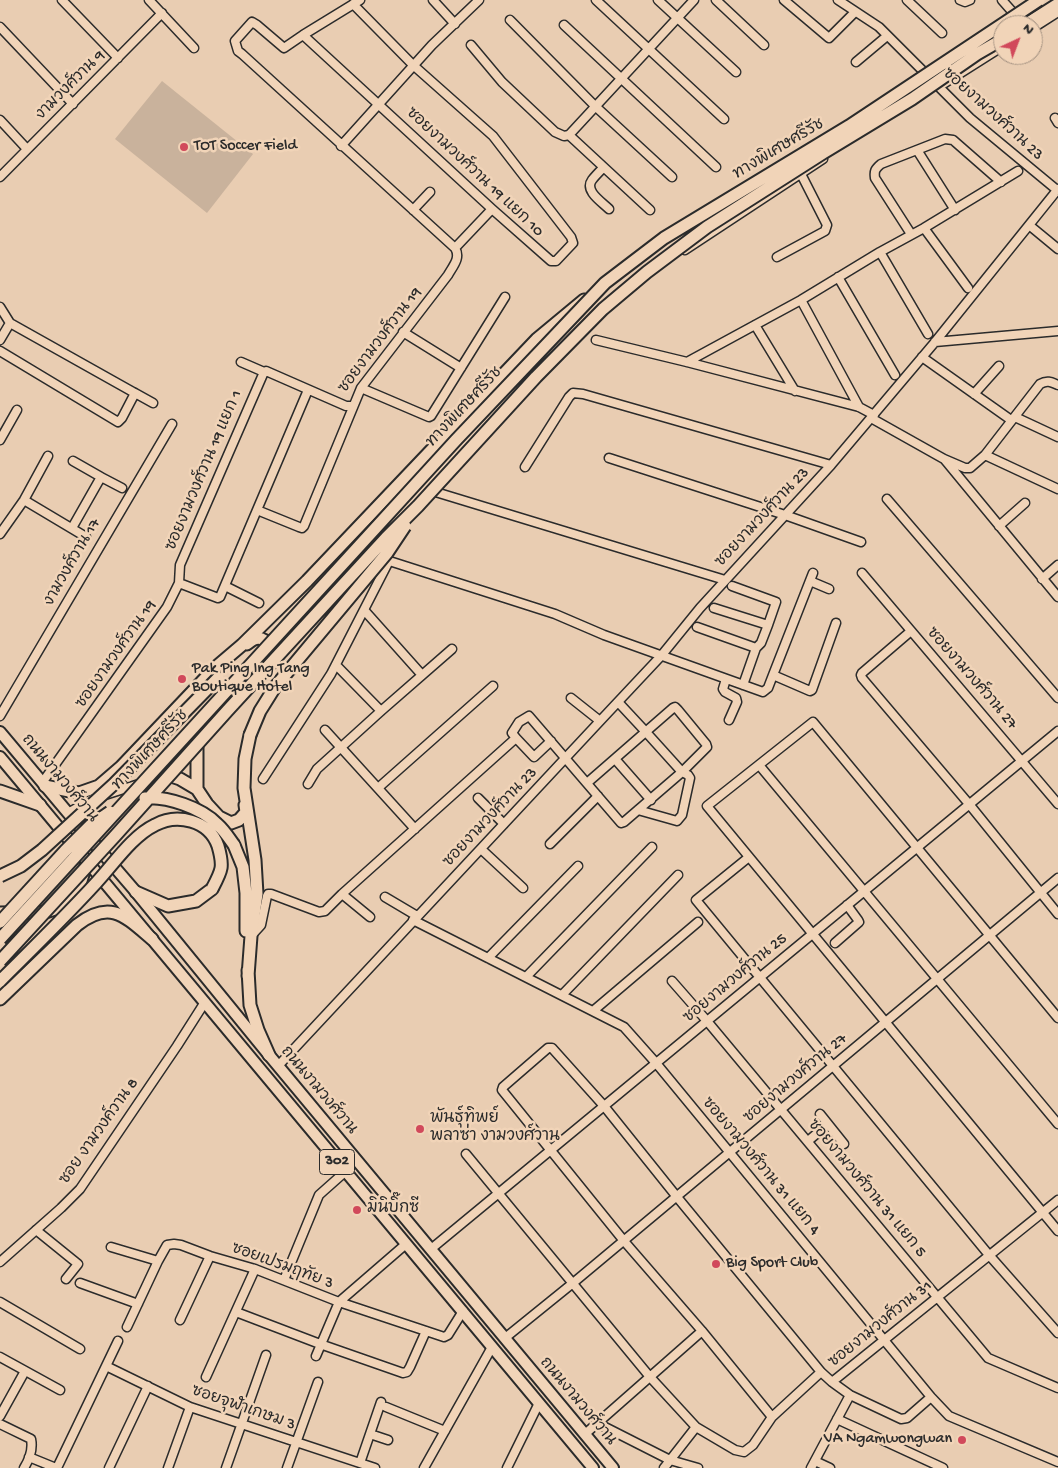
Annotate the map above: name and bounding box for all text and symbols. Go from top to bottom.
north arrow [993,15,1043,65]
text: N [1019,20,1037,39]
street label: งามวงศ์วาน 9 [32,47,110,125]
street label: ซอยงามวงศ์วาน 23 [938,65,1046,165]
street label: ซอยงามวงศ์วาน 19 แยก 10 [401,104,547,242]
street label: ทางพิเศษศรีรัช [730,115,828,185]
place label: TOT Soccer Field [194,137,297,157]
marker: TOT Soccer Field [178,141,190,153]
street label: ซอยงามวงศ์วาน 19 [335,284,427,398]
street label: ทางพิเศษศรีรัช [423,364,507,452]
street label: ซอยงามวงศ์วาน 19 แยก 1 [162,388,248,554]
street label: ซอยงามวงศ์วาน 23 [712,464,814,572]
street label: งามวงศ์วาน 17 [40,516,106,610]
street label: ซอยงามวงศ์วาน 19 [73,597,161,713]
street label: ซอยงามวงศ์วาน 27 [921,624,1021,734]
place label: Pak Ping Ing Tang BOutique Hotel [192,660,310,698]
marker: Pak Ping Ing Tang BOutique Hotel [176,673,188,685]
street label: ทางพิเศษศรีรัช [109,707,193,795]
street label: ถนนงามวงศ์วาน [17,731,101,827]
street label: ซอยงามวงศ์วาน 23 [440,764,542,872]
street label: ซอยงามวงศ์วาน 25 [680,930,792,1028]
street label: ซอยงามวงศ์วาน 27 [740,1030,852,1128]
street label: ถนนงามวงศ์วาน [276,1043,360,1139]
street label: ซอย งามวงค์วาน 8 [56,1075,144,1189]
street label: ซอยงามวงศ์วาน 31 แยก 4 [697,1094,823,1240]
place label: พันธุ์ทิพย์ พลาซ่า งามวงศ์วาน [430,1110,560,1148]
street label: ซอยงามวงศ์วาน 31 แยก 5 [802,1116,930,1262]
marker: พันธุ์ทิพย์ พลาซ่า งามวงศ์วาน [414,1123,426,1135]
road number: 302 [320,1150,354,1174]
place label: มินิบิ๊กซี [367,1200,419,1220]
marker: มินิบิ๊กซี [351,1204,363,1216]
street label: ซอยเปรมฤทัย 3 [228,1240,336,1294]
place label: Big Sport Club [726,1254,818,1274]
marker: Big Sport Club [710,1258,722,1270]
street label: ซอยงามวงศ์วาน 31 [825,1277,937,1373]
street label: ถนนงามวงศ์วาน [535,1354,619,1450]
street label: ซอยจุฬาเกษม 3 [188,1382,298,1436]
place label: VA Ngamwongwan [824,1430,952,1450]
marker: VA Ngamwongwan [956,1434,968,1446]

